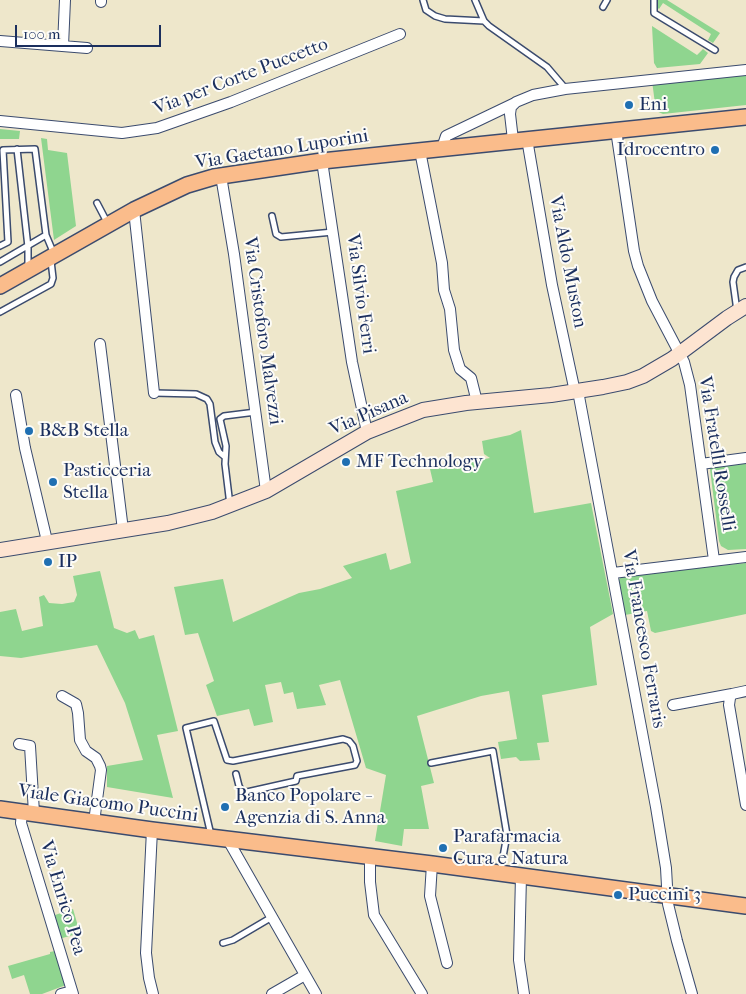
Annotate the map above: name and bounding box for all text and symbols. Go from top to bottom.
scale bar [18,15,164,47]
text: 100 m [23,25,61,43]
street label: Via per Corte Puccetto [151,33,331,121]
place label: Eni [639,94,667,116]
marker: Eni [623,99,635,111]
street label: Via Gaetano Luporini [194,125,370,175]
place label: Idrocentro [617,139,705,161]
marker: Idrocentro [709,144,721,156]
street label: Via Aldo Muston [543,194,591,330]
street label: Via Silvio Ferri [340,232,380,356]
street label: Via Cristoforo Malvezzi [238,235,286,427]
street label: Via Fratelli Rosselli [692,375,740,533]
street label: Via Pisana [326,387,412,441]
place label: B&B Stella [39,420,129,442]
marker: B&B Stella [23,425,35,437]
place label: MF Technology [356,451,483,473]
marker: MF Technology [340,456,352,468]
place label: Pasticceria Stella [63,460,151,504]
marker: Pasticceria Stella [47,476,59,488]
street label: Via Francesco Ferraris [616,548,670,730]
place label: IP [58,551,77,573]
marker: IP [42,556,54,568]
street label: Viale Giacomo Puccini [16,780,200,828]
place label: Banco Popolare - Agenzia di S. Anna [235,785,386,829]
marker: Banco Popolare - Agenzia di S. Anna [219,801,231,813]
place label: Parafarmacia Cura e Natura [453,826,568,870]
street label: Via Enrico Pea [34,838,90,958]
marker: Parafarmacia Cura e Natura [437,842,449,854]
place label: Puccini 3 [628,884,701,906]
marker: Puccini 3 [612,889,624,901]

